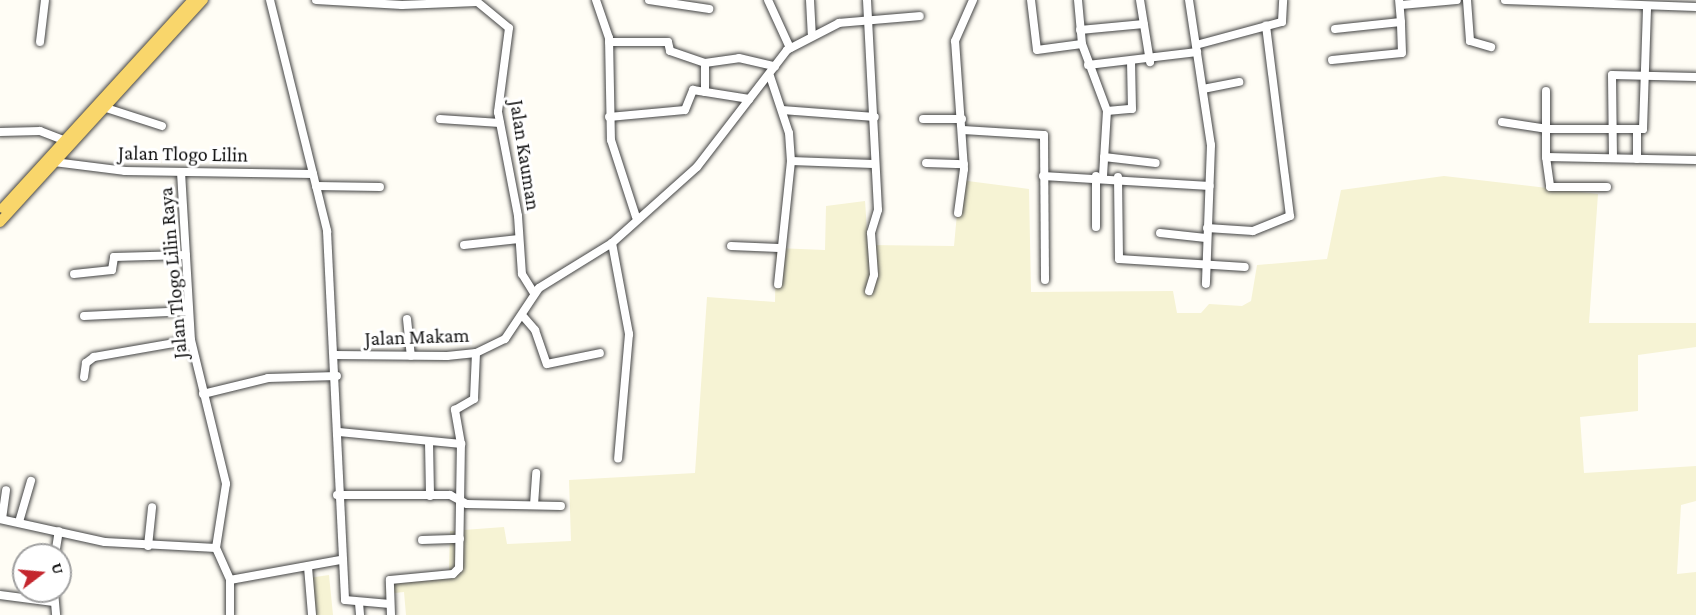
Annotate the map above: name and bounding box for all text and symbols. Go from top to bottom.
street label: Jalan Kauman [504,98,546,212]
street label: Jalan Tlogo Lilin [118,141,248,167]
street label: Jalan Tlogo Lilin Raya [154,186,192,360]
street label: Jalan Makam [364,323,470,351]
north arrow [12,543,72,603]
text: U [48,561,68,576]

